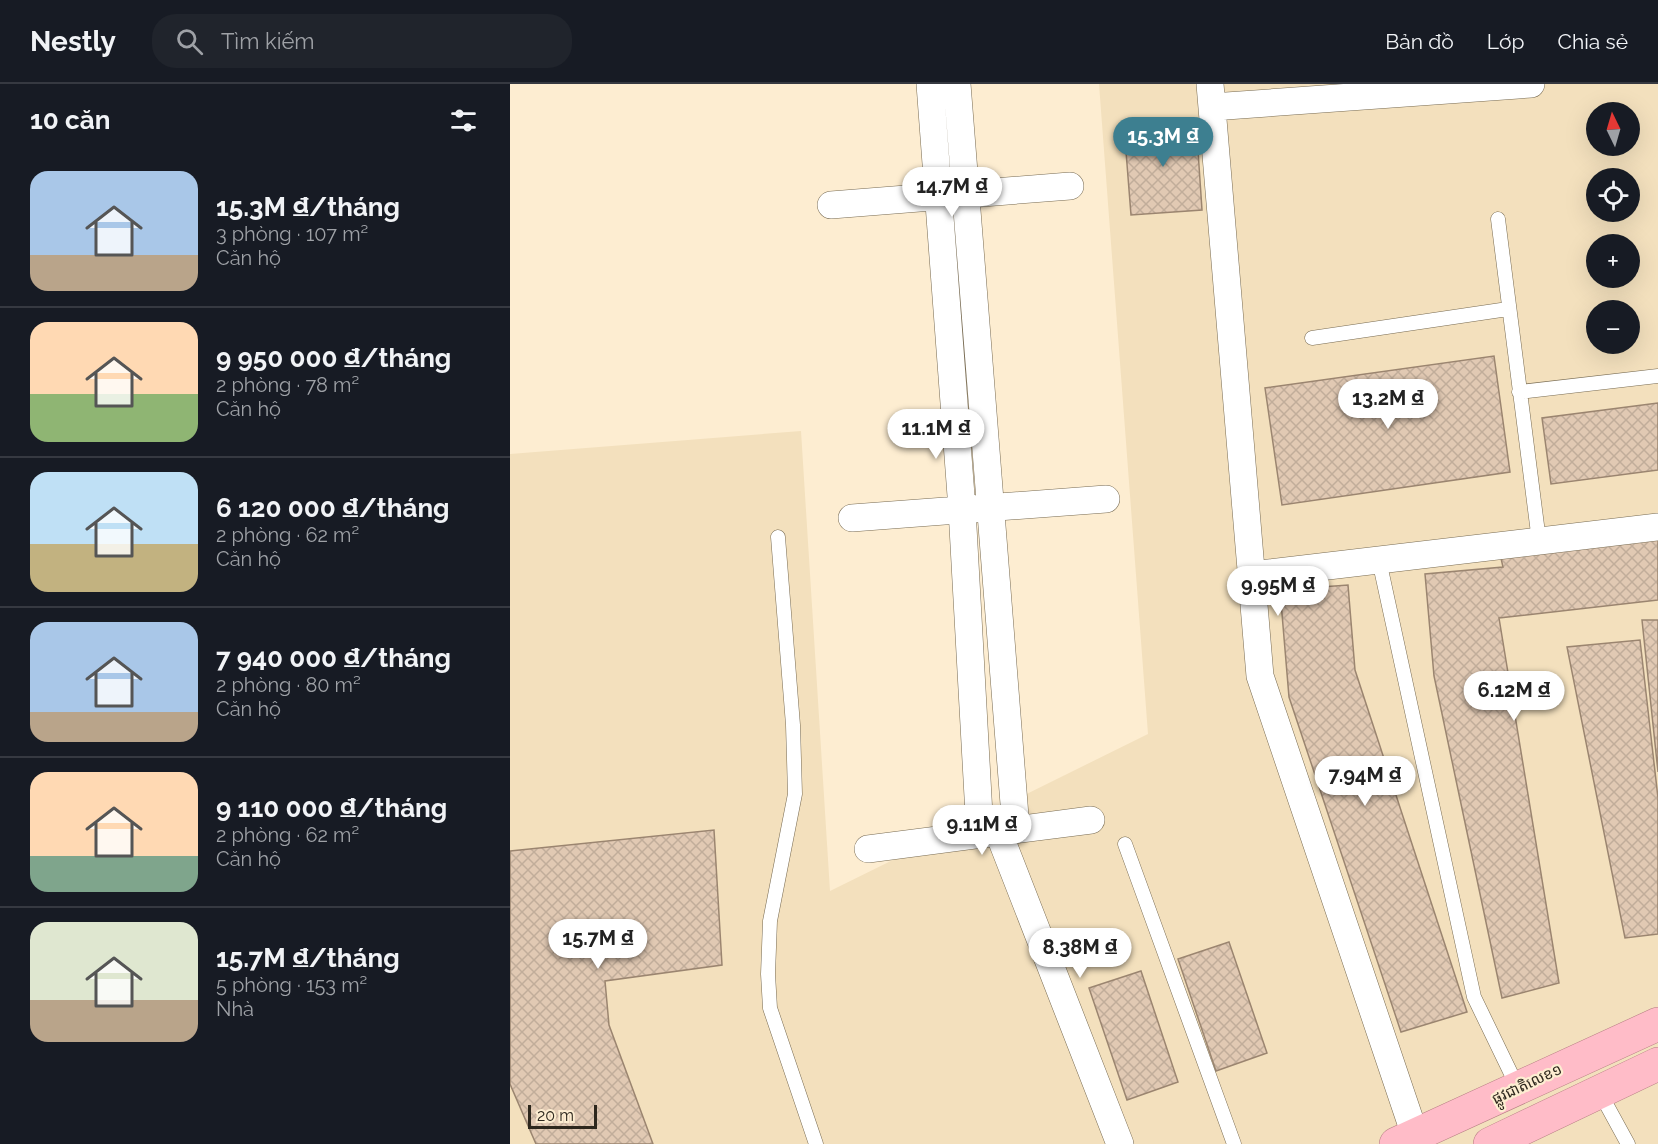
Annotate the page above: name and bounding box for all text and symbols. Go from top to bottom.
search box [152,14,572,68]
text: Nestly [30,25,116,58]
icon: search [173,25,206,58]
text: Tìm kiếm [221,28,315,54]
text: Bản đồ [1385,29,1454,54]
text: Lớp [1487,29,1525,54]
text: Chia sẻ [1558,29,1628,54]
north arrow [1586,102,1640,156]
map controls [1586,102,1640,354]
icon: filters [447,104,480,137]
text: 10 căn [30,105,110,135]
pin: 15.3M ₫ [1108,117,1218,168]
text: 15.3M ₫ [1127,124,1199,148]
pin: 14.7M ₫ [897,167,1007,218]
button: locate [1586,168,1640,222]
text: 14.7M ₫ [916,174,988,198]
text: 15.3M ₫/tháng [216,192,400,222]
icon: home [78,195,150,267]
text: 3 phòng · 107 m² [216,222,368,246]
button: + [1586,234,1640,288]
text: Căn hộ [216,246,281,270]
button: − [1586,300,1640,354]
text: 9 950 000 ₫/tháng [216,343,451,373]
icon: home [78,346,150,418]
text: 2 phòng · 78 m² [216,373,359,397]
pin: 13.2M ₫ [1333,379,1443,430]
text: 13.2M ₫ [1352,386,1424,410]
text: Căn hộ [216,397,281,421]
pin: 11.1M ₫ [881,409,991,460]
text: 11.1M ₫ [901,416,971,440]
text: 6 120 000 ₫/tháng [216,493,450,523]
icon: home [78,496,150,568]
text: 2 phòng · 62 m² [216,523,359,547]
text: Căn hộ [216,547,281,571]
pin: 9.95M ₫ [1223,566,1333,617]
text: 9.95M ₫ [1241,573,1315,597]
text: 7 940 000 ₫/tháng [216,643,451,673]
icon: home [78,646,150,718]
pin: 6.12M ₫ [1459,671,1569,722]
text: 2 phòng · 80 m² [216,673,361,697]
text: 6.12M ₫ [1478,678,1550,702]
text: Căn hộ [216,697,281,721]
pin: 7.94M ₫ [1310,756,1420,807]
text: 7.94M ₫ [1329,763,1401,787]
text: 9 110 000 ₫/tháng [216,793,447,823]
icon: home [78,796,150,868]
pin: 9.11M ₫ [927,805,1037,856]
text: 9.11M ₫ [946,812,1018,836]
text: 2 phòng · 62 m² [216,823,359,847]
text: Căn hộ [216,847,281,871]
pin: 15.7M ₫ [543,919,653,970]
text: 15.7M ₫ [562,926,634,950]
pin: 8.38M ₫ [1025,928,1135,979]
text: 8.38M ₫ [1043,935,1117,959]
text: 15.7M ₫/tháng [216,943,400,973]
icon: home [78,946,150,1018]
text: 5 phòng · 153 m² [216,973,367,997]
text: Nhà [216,997,254,1021]
street label: ផ្លូវជាតិលេខ១ [1489,1060,1567,1112]
scale bar [528,1102,597,1130]
text: 20 m [537,1106,574,1125]

